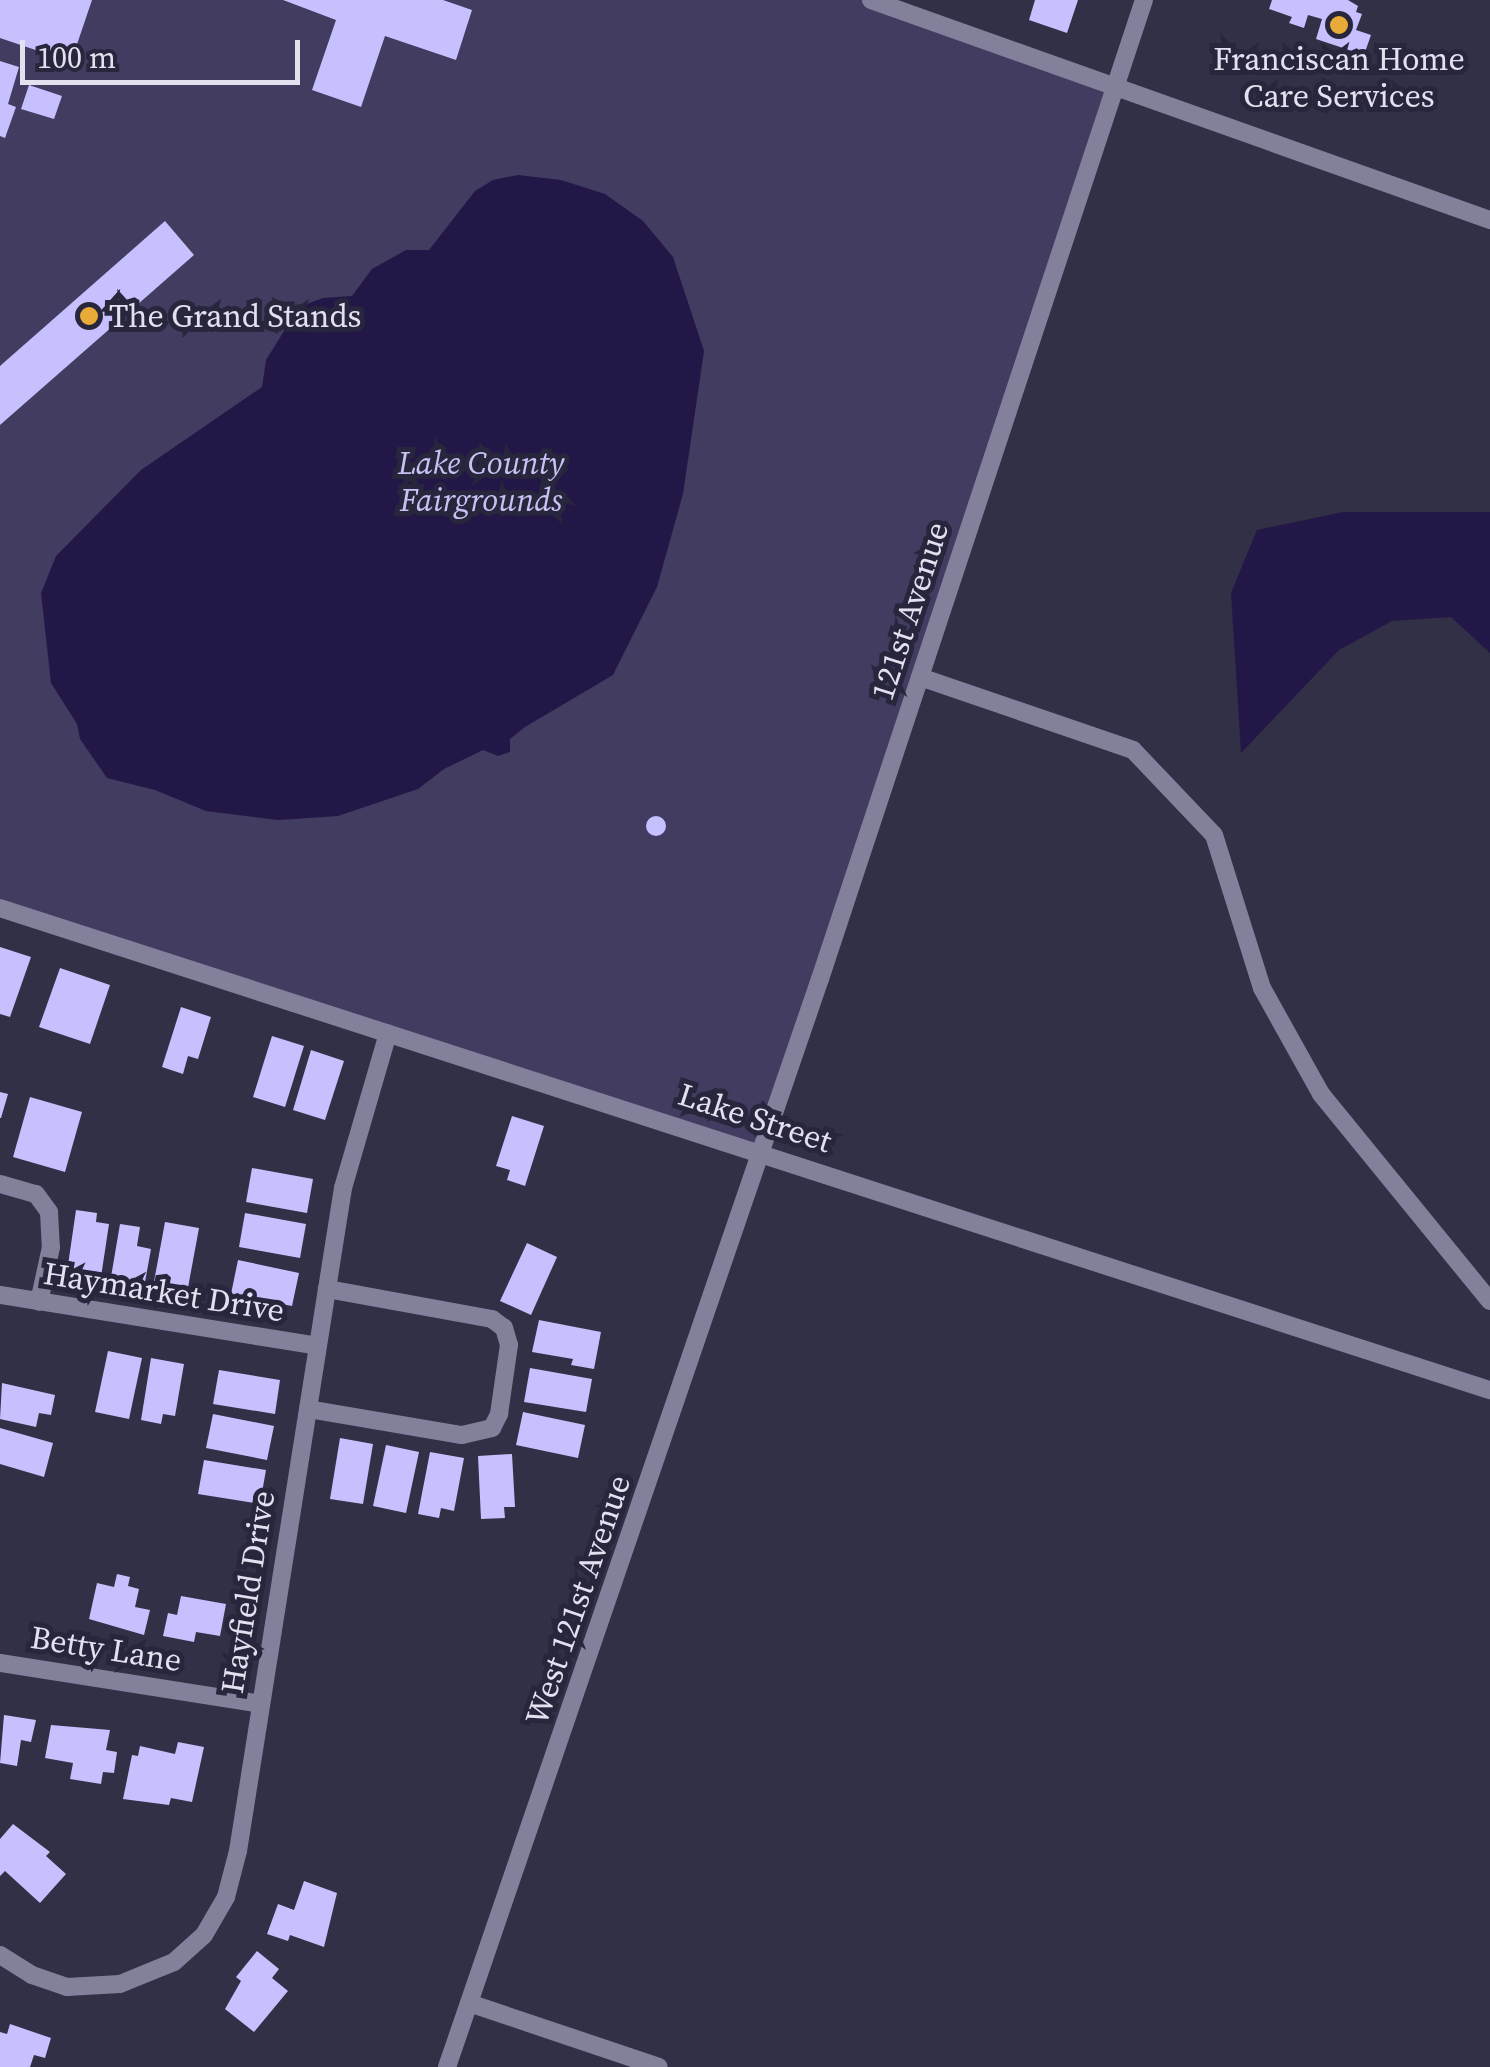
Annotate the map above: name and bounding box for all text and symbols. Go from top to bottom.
marker: Franciscan Home Care Services [1328,14,1350,36]
scale bar [25,20,305,82]
text: 100 m [37,37,116,78]
place label: Franciscan Home Care Services [1213,41,1465,116]
place label: The Grand Stands [109,297,361,335]
marker: The Grand Stands [78,305,100,327]
park label: Lake County Fairgrounds [398,445,564,520]
street label: 121st Avenue [863,517,957,705]
street label: Lake Street [674,1075,836,1161]
street label: Haymarket Drive [41,1254,287,1330]
street label: West 121st Avenue [517,1470,639,1730]
street label: Hayfield Drive [213,1488,283,1696]
street label: Betty Lane [28,1618,184,1680]

